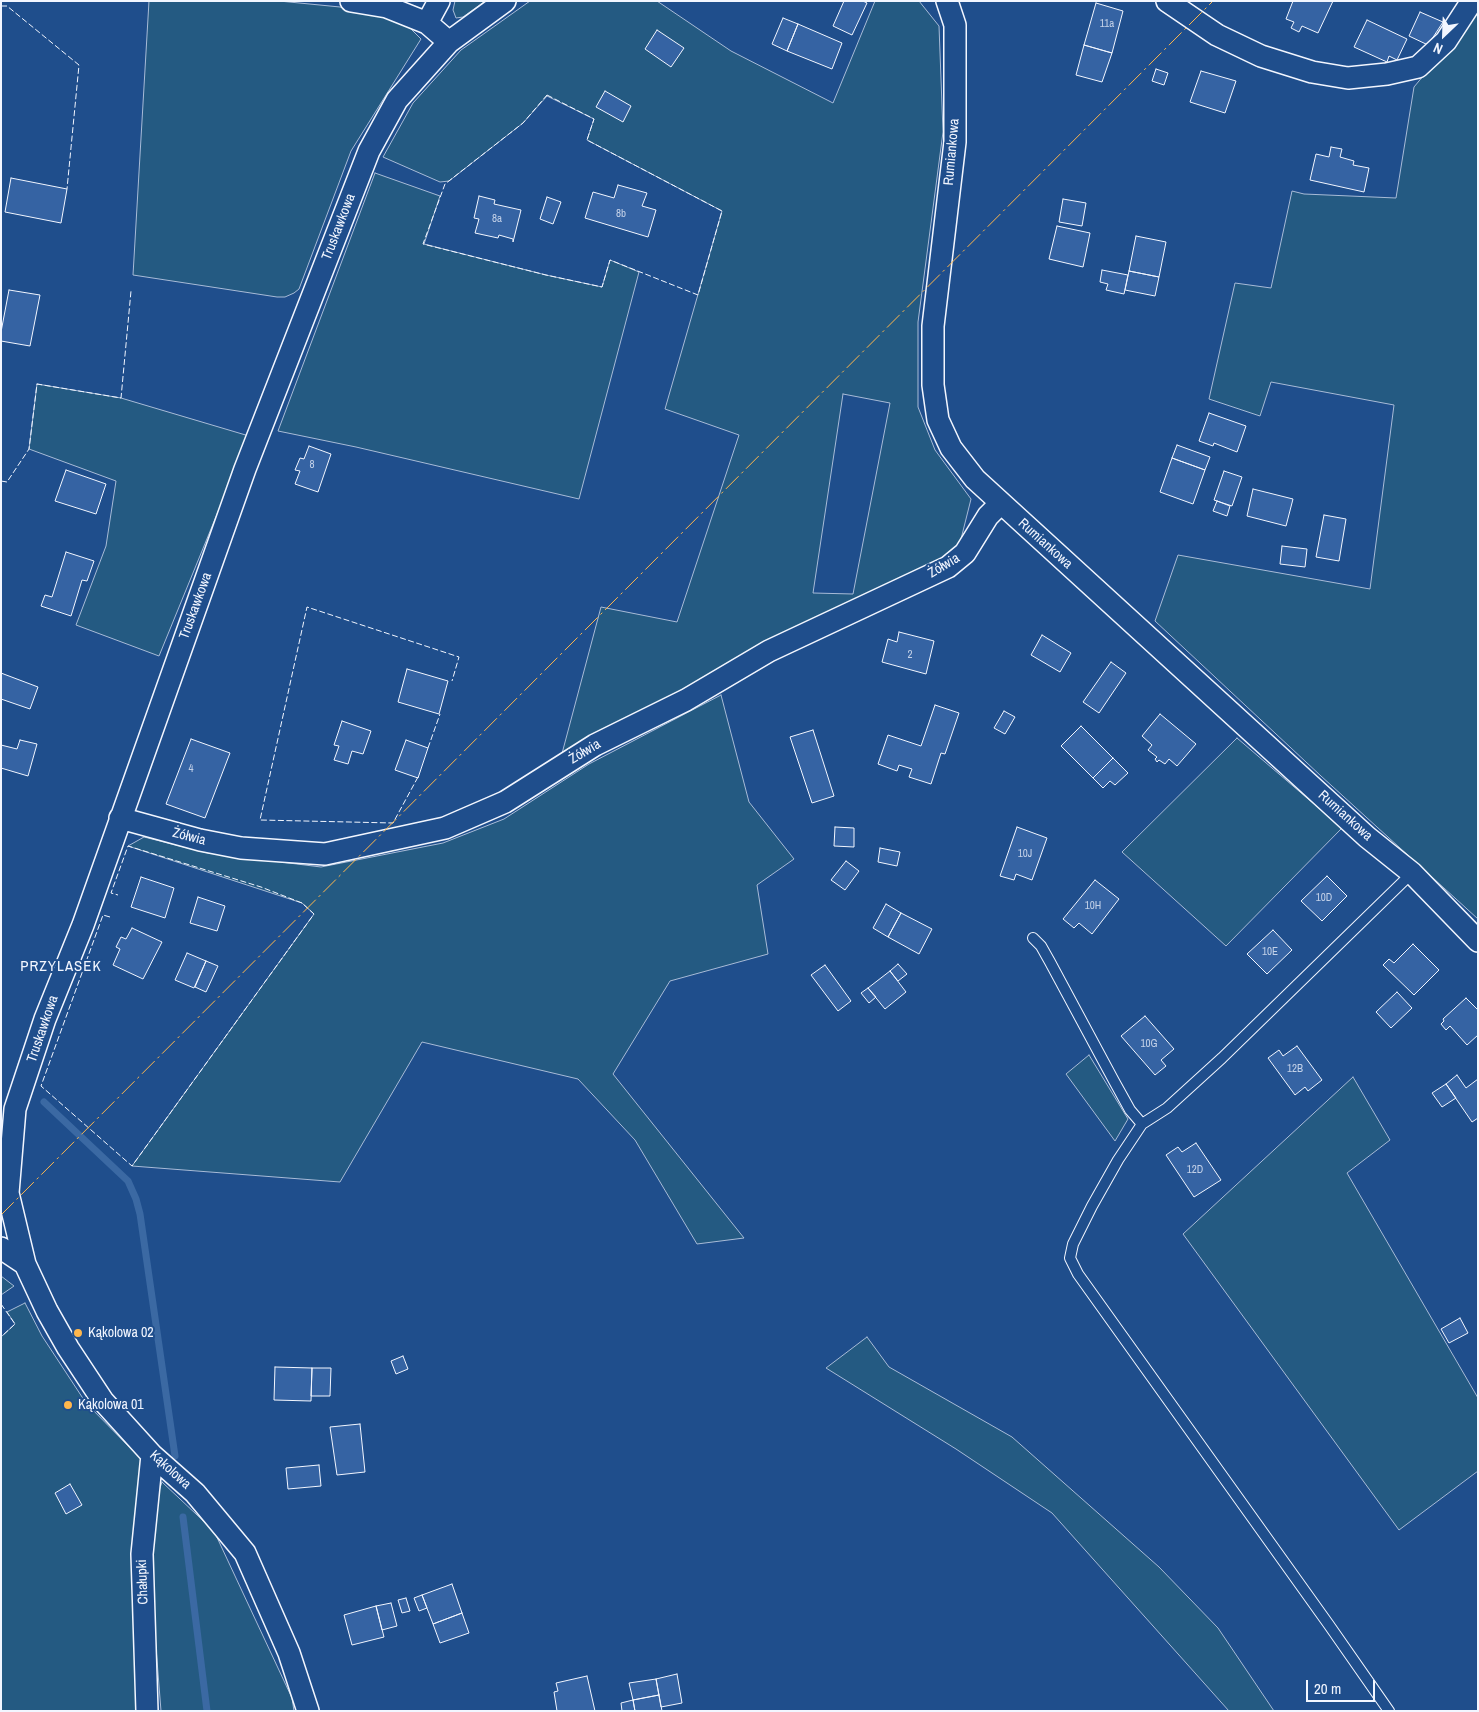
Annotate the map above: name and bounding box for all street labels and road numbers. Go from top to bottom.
street label: Rumiankowa [941,118,963,186]
street label: Truskawkowa [319,191,359,263]
street label: Rumiankowa [1014,515,1076,573]
street label: Żółwia [925,550,963,582]
street label: Truskawkowa [176,570,216,642]
street label: Żółwia [566,736,604,768]
street label: Rumiankowa [1314,787,1376,845]
street label: Żółwia [171,825,207,849]
street label: Truskawkowa [24,993,62,1065]
street label: Kąkolowa [146,1447,194,1493]
street label: Chałupki [134,1559,152,1605]

